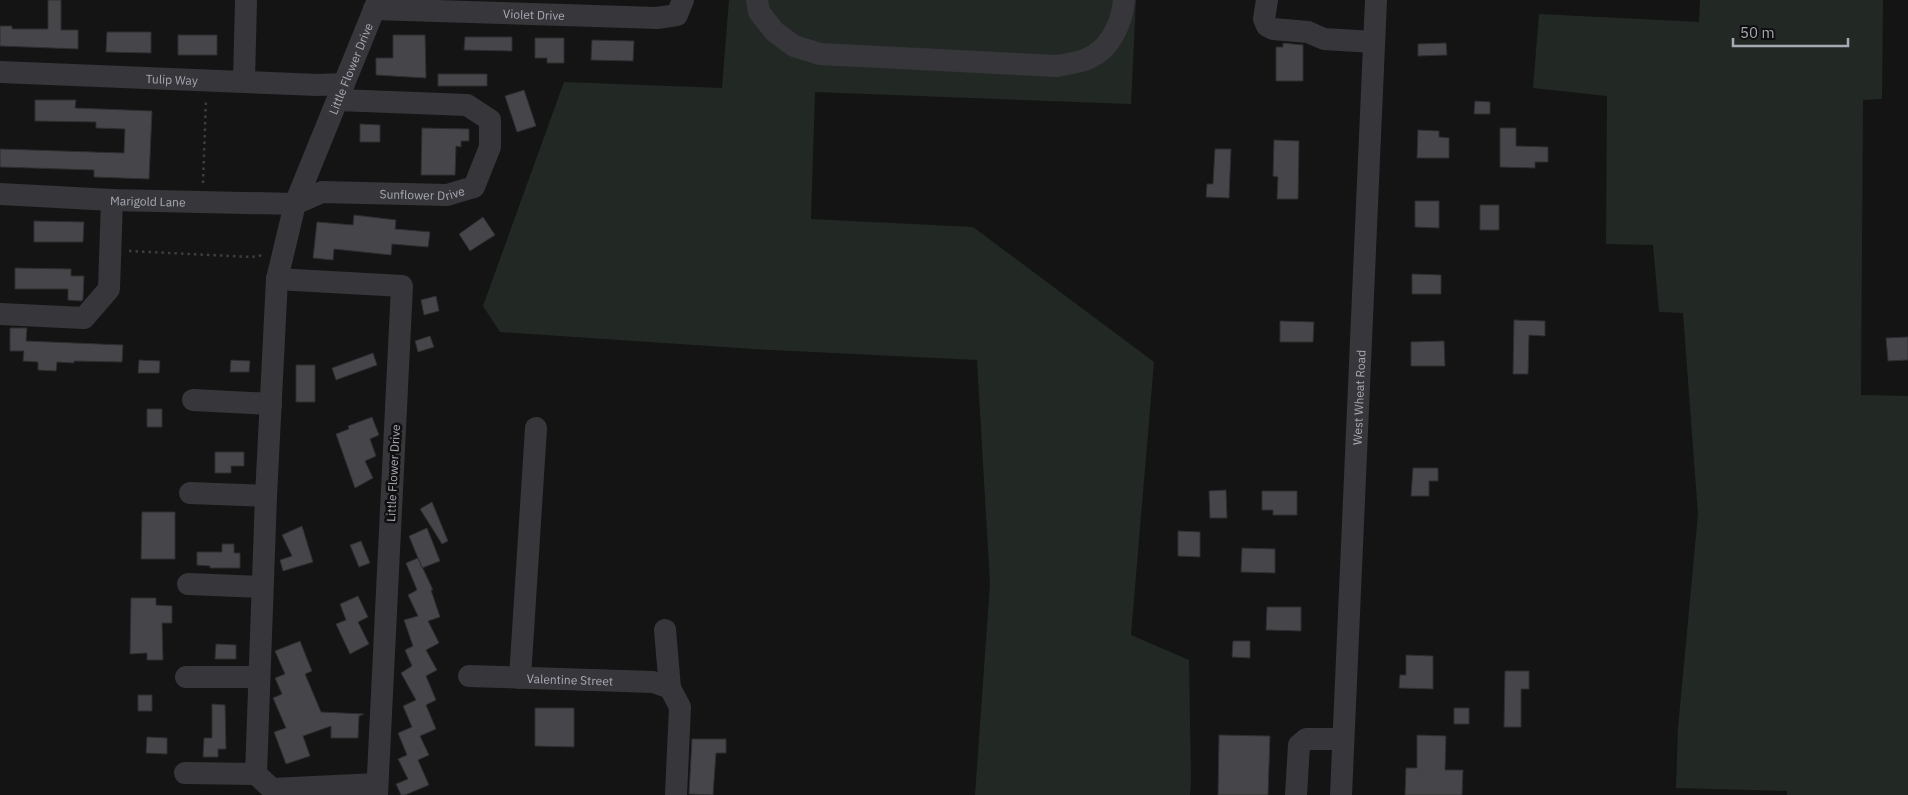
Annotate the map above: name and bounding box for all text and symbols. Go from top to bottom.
street label: Violet Drive [503,6,565,23]
scale bar [1733,15,1848,47]
street label: Little Flower Drive [325,20,376,116]
text: 50 m [1740,23,1775,42]
street label: Tulip Way [146,70,198,88]
street label: Sunflower Drive [379,183,467,203]
street label: Marigold Lane [110,192,186,209]
street label: West Wheat Road [1349,350,1368,445]
street label: Little Flower Drive [383,424,403,522]
street label: Valentine Street [526,670,613,688]

